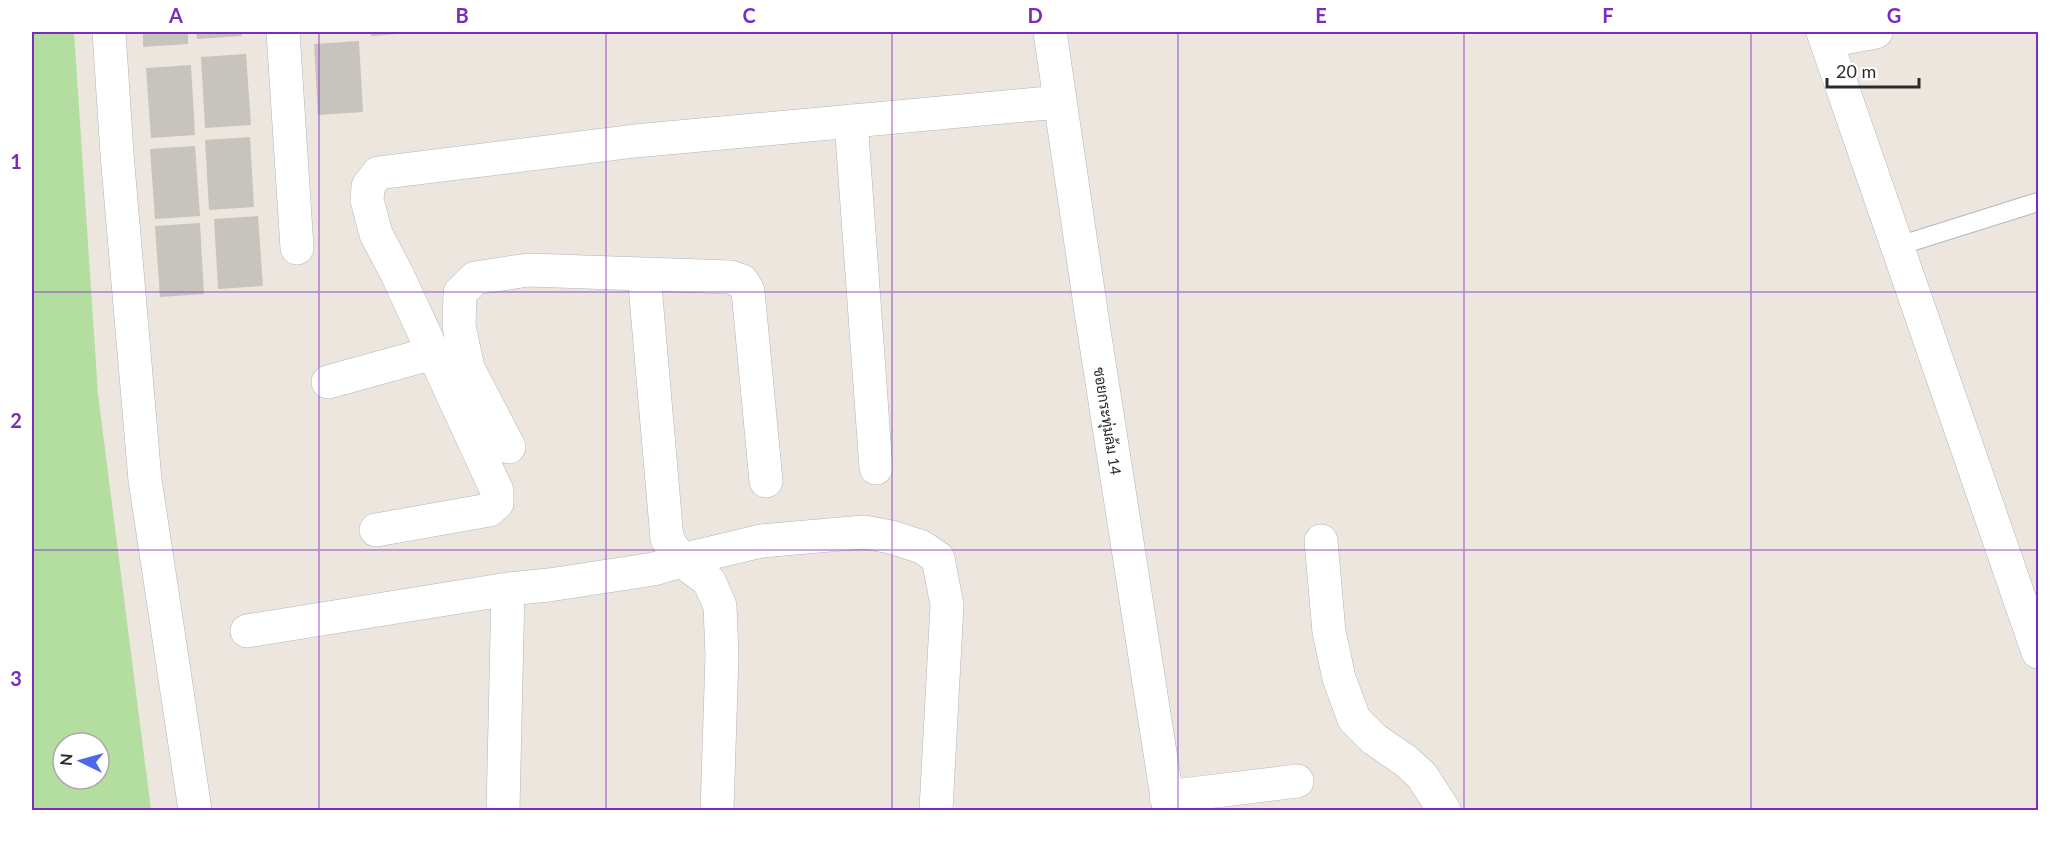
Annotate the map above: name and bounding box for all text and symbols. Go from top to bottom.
text: A [168,3,183,27]
text: B [455,3,469,27]
text: C [742,3,756,27]
text: D [1027,3,1043,27]
text: E [1315,3,1327,27]
text: F [1602,3,1614,27]
text: G [1887,3,1901,27]
scale bar [1827,51,1918,89]
text: 20 m [1836,60,1876,82]
text: 1 [10,149,22,173]
street label: ซอยกระทุ่มล้ม 14 [1088,366,1125,477]
text: 2 [10,408,22,432]
text: 3 [10,666,22,690]
north arrow [51,731,111,791]
text: N [56,753,76,767]

